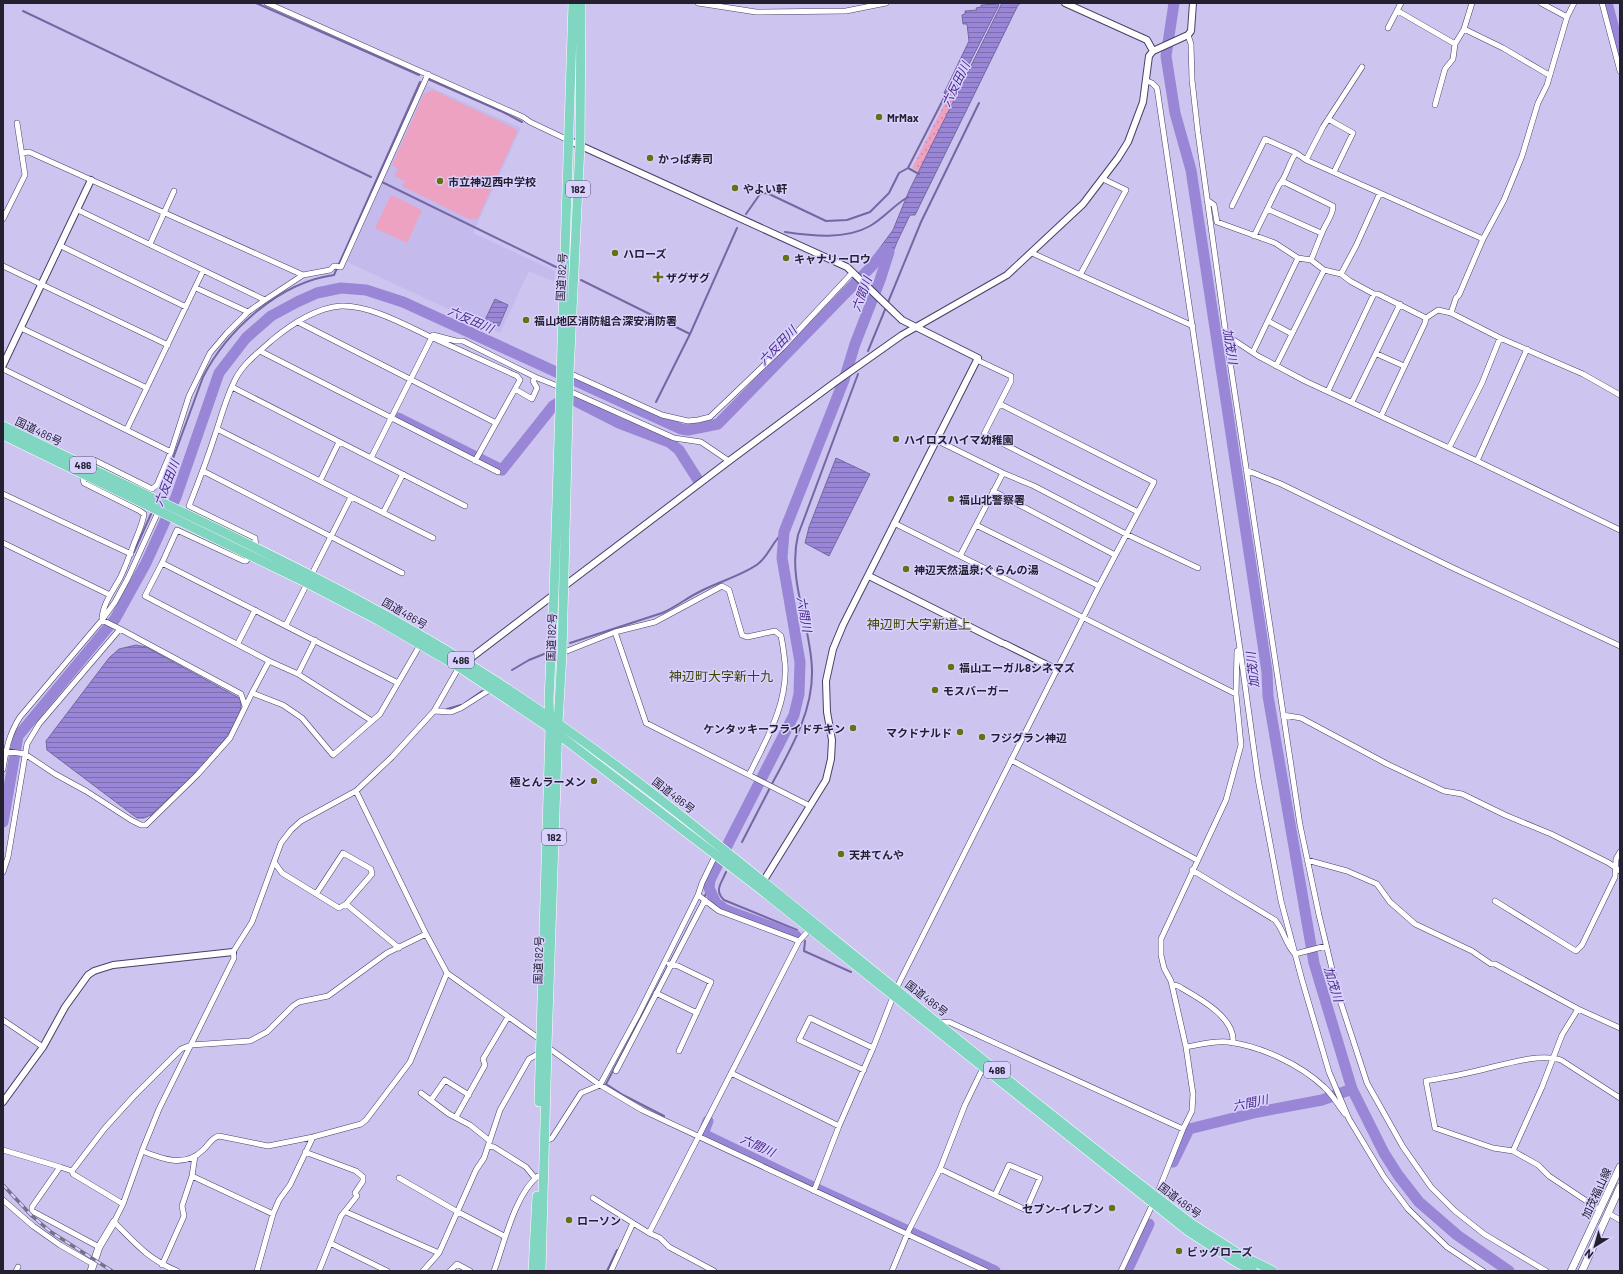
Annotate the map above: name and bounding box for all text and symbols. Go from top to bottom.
water label: 六反田川 [938,58,973,109]
place label: MrMax [887,111,919,124]
marker: MrMax [874,112,884,122]
place label: かっぱ寿司 [658,152,713,165]
marker: かっぱ寿司 [645,153,655,163]
place label: 市立神辺西中学校 [448,175,536,188]
marker: 市立神辺西中学校 [435,176,445,186]
road number: 182 [566,181,590,197]
place label: やよい軒 [743,182,787,195]
marker: やよい軒 [730,183,740,193]
place label: ハローズ [623,247,666,260]
marker: ハローズ [610,248,620,258]
street label: 国道182号 [553,252,569,302]
place label: キャナリーロウ [794,252,871,265]
marker: キャナリーロウ [781,253,791,263]
place label: ザグザグ [666,271,710,284]
marker: ザグザグ [653,272,663,282]
water label: 六間川 [848,273,874,313]
water label: 六反田川 [446,303,498,336]
place label: 福山地区消防組合深安消防署 [534,314,677,327]
marker: 福山地区消防組合深安消防署 [521,315,531,325]
water label: 六反田川 [755,321,800,367]
water label: 加茂川 [1221,327,1241,367]
street label: 国道486号 [13,414,65,448]
place label: ハイロスハイマ幼稚園 [904,433,1014,446]
marker: ハイロスハイマ幼稚園 [891,434,901,444]
water label: 六反田川 [151,456,182,508]
road number: 486 [70,457,96,473]
place label: 福山北警察署 [959,493,1025,506]
marker: 福山北警察署 [946,494,956,504]
place label: 神辺天然温泉;ぐらんの湯 [914,563,1038,576]
marker: 神辺天然温泉;ぐらんの湯 [901,564,911,574]
street label: 国道486号 [380,595,430,631]
water label: 六間川 [795,595,815,635]
street label: 国道182号 [544,613,558,661]
district label: 神辺町大字新道上 [867,616,971,632]
water label: 加茂川 [1243,649,1261,689]
road number: 486 [448,652,474,668]
place label: 福山エーガル8シネマズ [959,661,1075,674]
marker: 福山エーガル8シネマズ [946,662,956,672]
district label: 神辺町大字新十九 [669,668,773,684]
place label: モスバーガー [943,684,1009,697]
marker: モスバーガー [930,685,940,695]
place label: ケンタッキーフライドチキン [703,722,845,735]
marker: ケンタッキーフライドチキン [848,723,858,733]
place label: マクドナルド [886,726,952,739]
marker: マクドナルド [955,727,965,737]
place label: フジグラン神辺 [990,731,1067,744]
marker: フジグラン神辺 [977,732,987,742]
street label: 国道486号 [650,774,698,816]
place label: 極とんラーメン [509,775,586,788]
marker: 極とんラーメン [589,776,599,786]
road number: 182 [542,829,566,845]
place label: 天丼てんや [849,848,904,861]
marker: 天丼てんや [836,849,846,859]
street label: 国道182号 [531,936,545,984]
water label: 加茂川 [1322,965,1347,1005]
street label: 国道486号 [903,977,951,1019]
road number: 486 [984,1062,1010,1078]
water label: 六間川 [1231,1091,1271,1113]
water label: 六間川 [739,1131,779,1160]
street label: 加茂福山線 [1578,1165,1614,1221]
street label: 国道486号 [1156,1180,1204,1220]
place label: セブン-イレブン [1023,1202,1104,1215]
marker: セブン-イレブン [1107,1203,1117,1213]
place label: ローソン [577,1214,621,1227]
marker: ローソン [564,1215,574,1225]
north arrow [1575,1226,1615,1266]
place label: ビッグローズ [1187,1245,1252,1258]
marker: ビッグローズ [1174,1246,1184,1256]
text: N [1582,1247,1596,1262]

